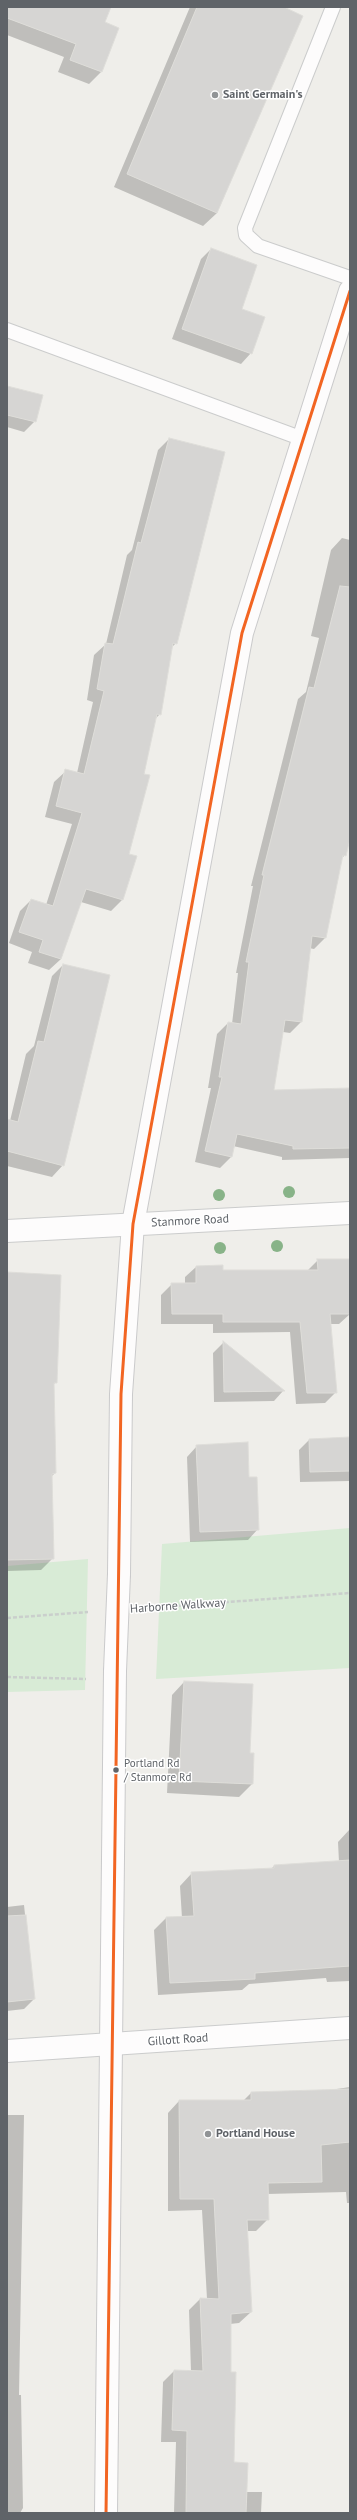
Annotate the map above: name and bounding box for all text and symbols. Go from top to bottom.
place label: Saint Germain's [223,88,303,102]
marker: Saint Germain's [210,90,220,100]
street label: Stanmore Road [151,1212,229,1230]
street label: Harborne Walkway [130,1595,226,1617]
place label: Portland Rd / Stanmore Rd [124,1757,191,1783]
marker: Portland Rd / Stanmore Rd [111,1765,121,1775]
street label: Gillott Road [147,2031,209,2049]
place label: Portland House [216,2127,295,2141]
marker: Portland House [203,2129,213,2139]

